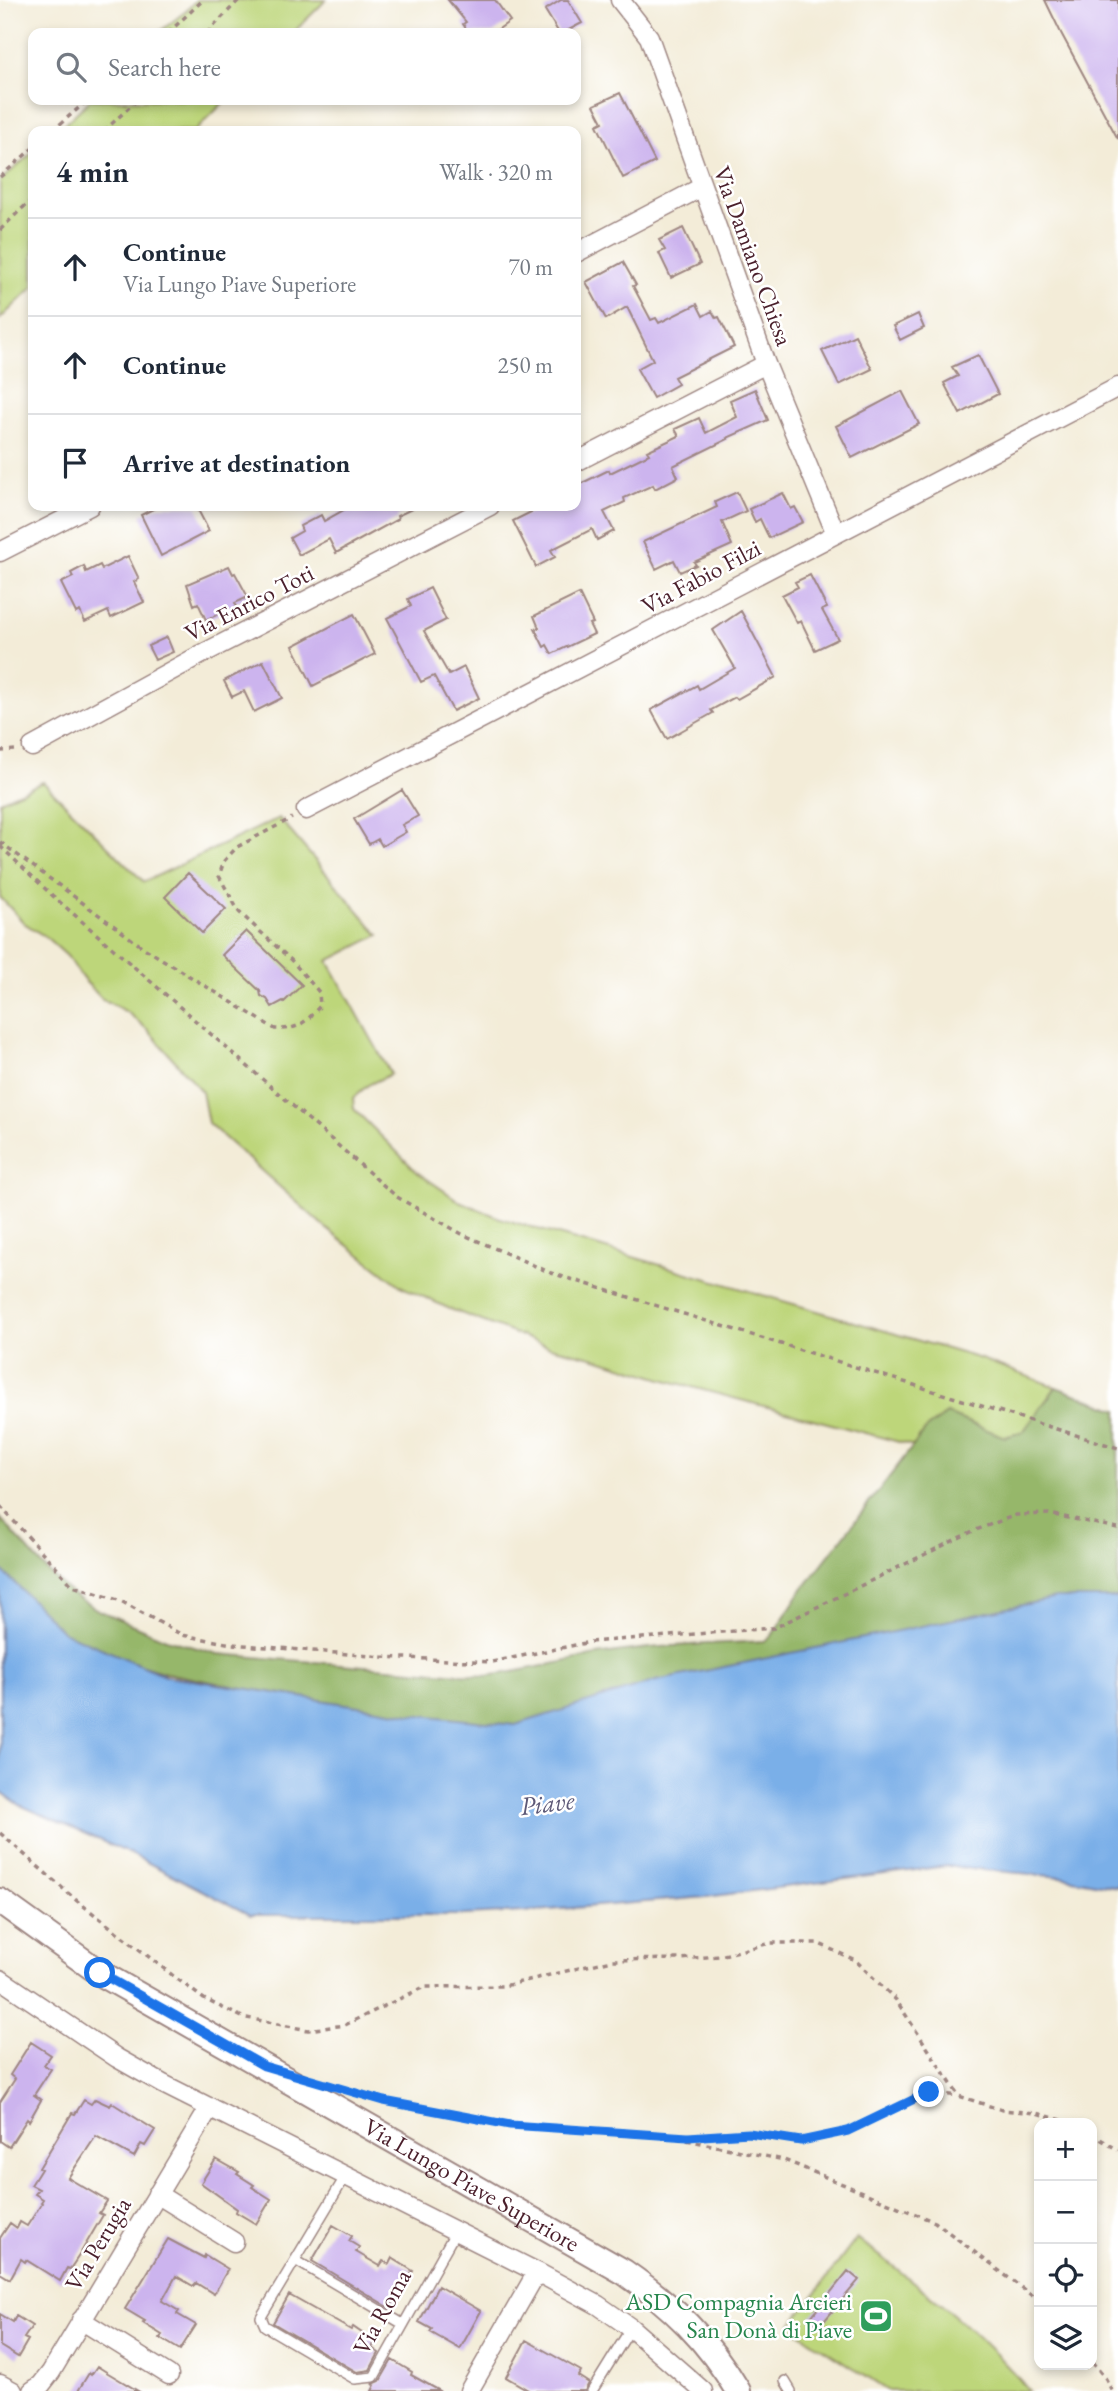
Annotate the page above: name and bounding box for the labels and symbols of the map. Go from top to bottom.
street label: Via Damiano Chiesa [707,162,801,350]
street label: Via Fabio Filzi [636,532,766,621]
street label: Via Enrico Toti [179,557,319,648]
water label: Piave [518,1783,577,1823]
route start [84,1957,115,1988]
route end [913,2076,944,2107]
street label: Via Lungo Piave Superiore [358,2111,585,2258]
street label: Via Perugia [58,2191,138,2296]
street label: Via Roma [345,2263,418,2360]
place label: ASD Compagnia Arcieri San Donà di Piave [624,2286,852,2345]
sports icon: ASD Compagnia Arcieri San Donà di Piave [857,2297,895,2335]

